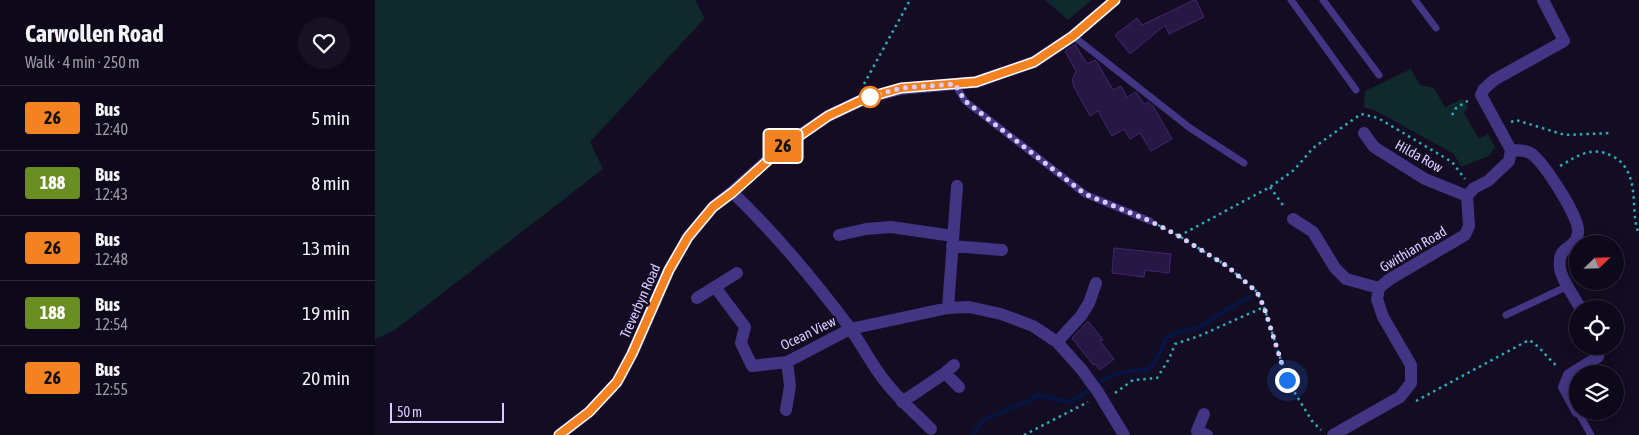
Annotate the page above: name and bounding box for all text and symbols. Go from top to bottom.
button: heart [298,17,350,69]
text: Carwollen Road [25,20,164,47]
text: Walk · 4 min · 250 m [25,53,139,71]
unlabelled marker [859,86,881,108]
text: Bus [95,98,120,120]
text: 26 [44,107,61,128]
text: 5 min [311,107,350,129]
text: 12:40 [95,120,128,138]
line badge: 26 [761,130,805,162]
text: 26 [775,135,791,156]
street label: Hilda Row [1392,136,1446,176]
text: Bus [95,163,120,185]
text: 188 [40,172,65,193]
text: 8 min [311,172,350,194]
text: 12:43 [95,185,128,203]
street label: Gwithian Road [1377,223,1449,275]
text: Bus [95,228,120,250]
north arrow [1569,235,1624,290]
map controls [1569,235,1624,420]
text: 26 [44,237,61,258]
text: 13 min [302,237,350,259]
text: 12:48 [95,250,128,268]
street label: Treverbyn Road [617,261,663,341]
text: Bus [95,293,120,315]
button: locate [1569,300,1624,355]
text: 188 [40,302,65,323]
text: 19 min [302,302,350,324]
street label: Ocean View [778,312,839,353]
text: 12:54 [95,315,128,333]
text: Bus [95,358,120,380]
button: layers [1569,365,1624,420]
text: 26 [44,367,61,388]
text: 20 min [302,367,350,389]
your location [1275,368,1300,393]
text: 12:55 [95,380,128,398]
scale bar [390,400,504,423]
text: 50 m [397,404,422,420]

